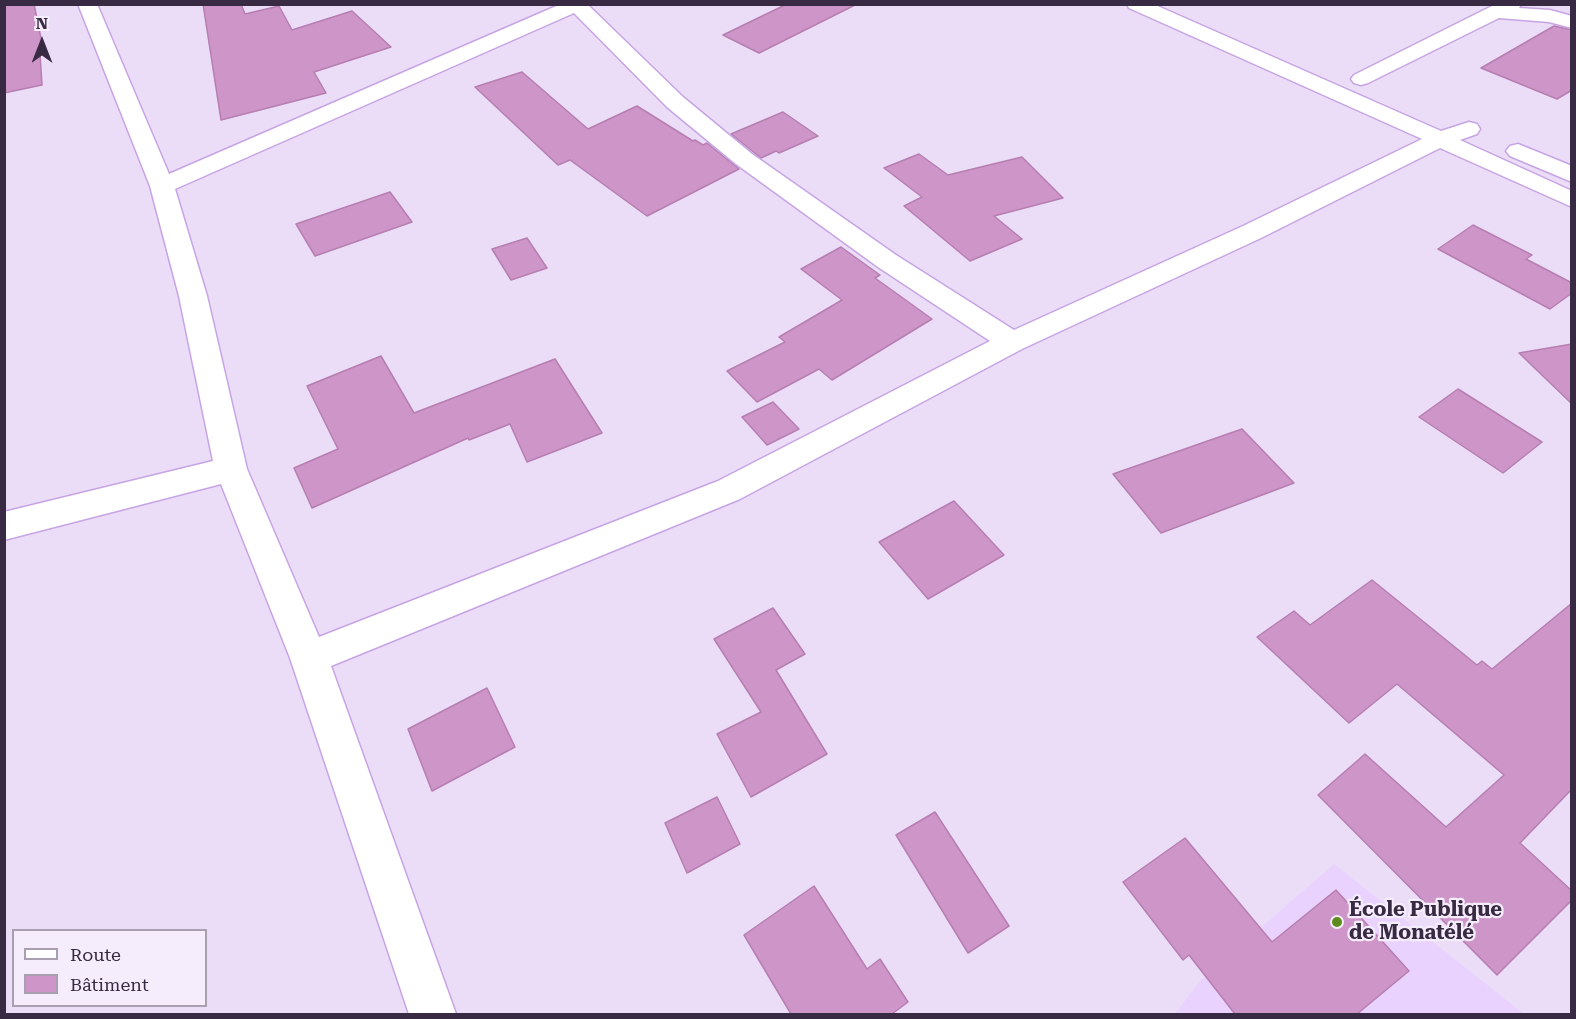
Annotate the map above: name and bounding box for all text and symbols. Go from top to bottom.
north arrow [12,12,72,72]
text: N [36,14,48,33]
place label: École Publique de Monatélé [1349,898,1502,945]
marker: École Publique de Monatélé [1330,915,1344,929]
legend [12,929,207,1007]
text: Route [70,944,121,965]
text: Bâtiment [70,974,149,995]

